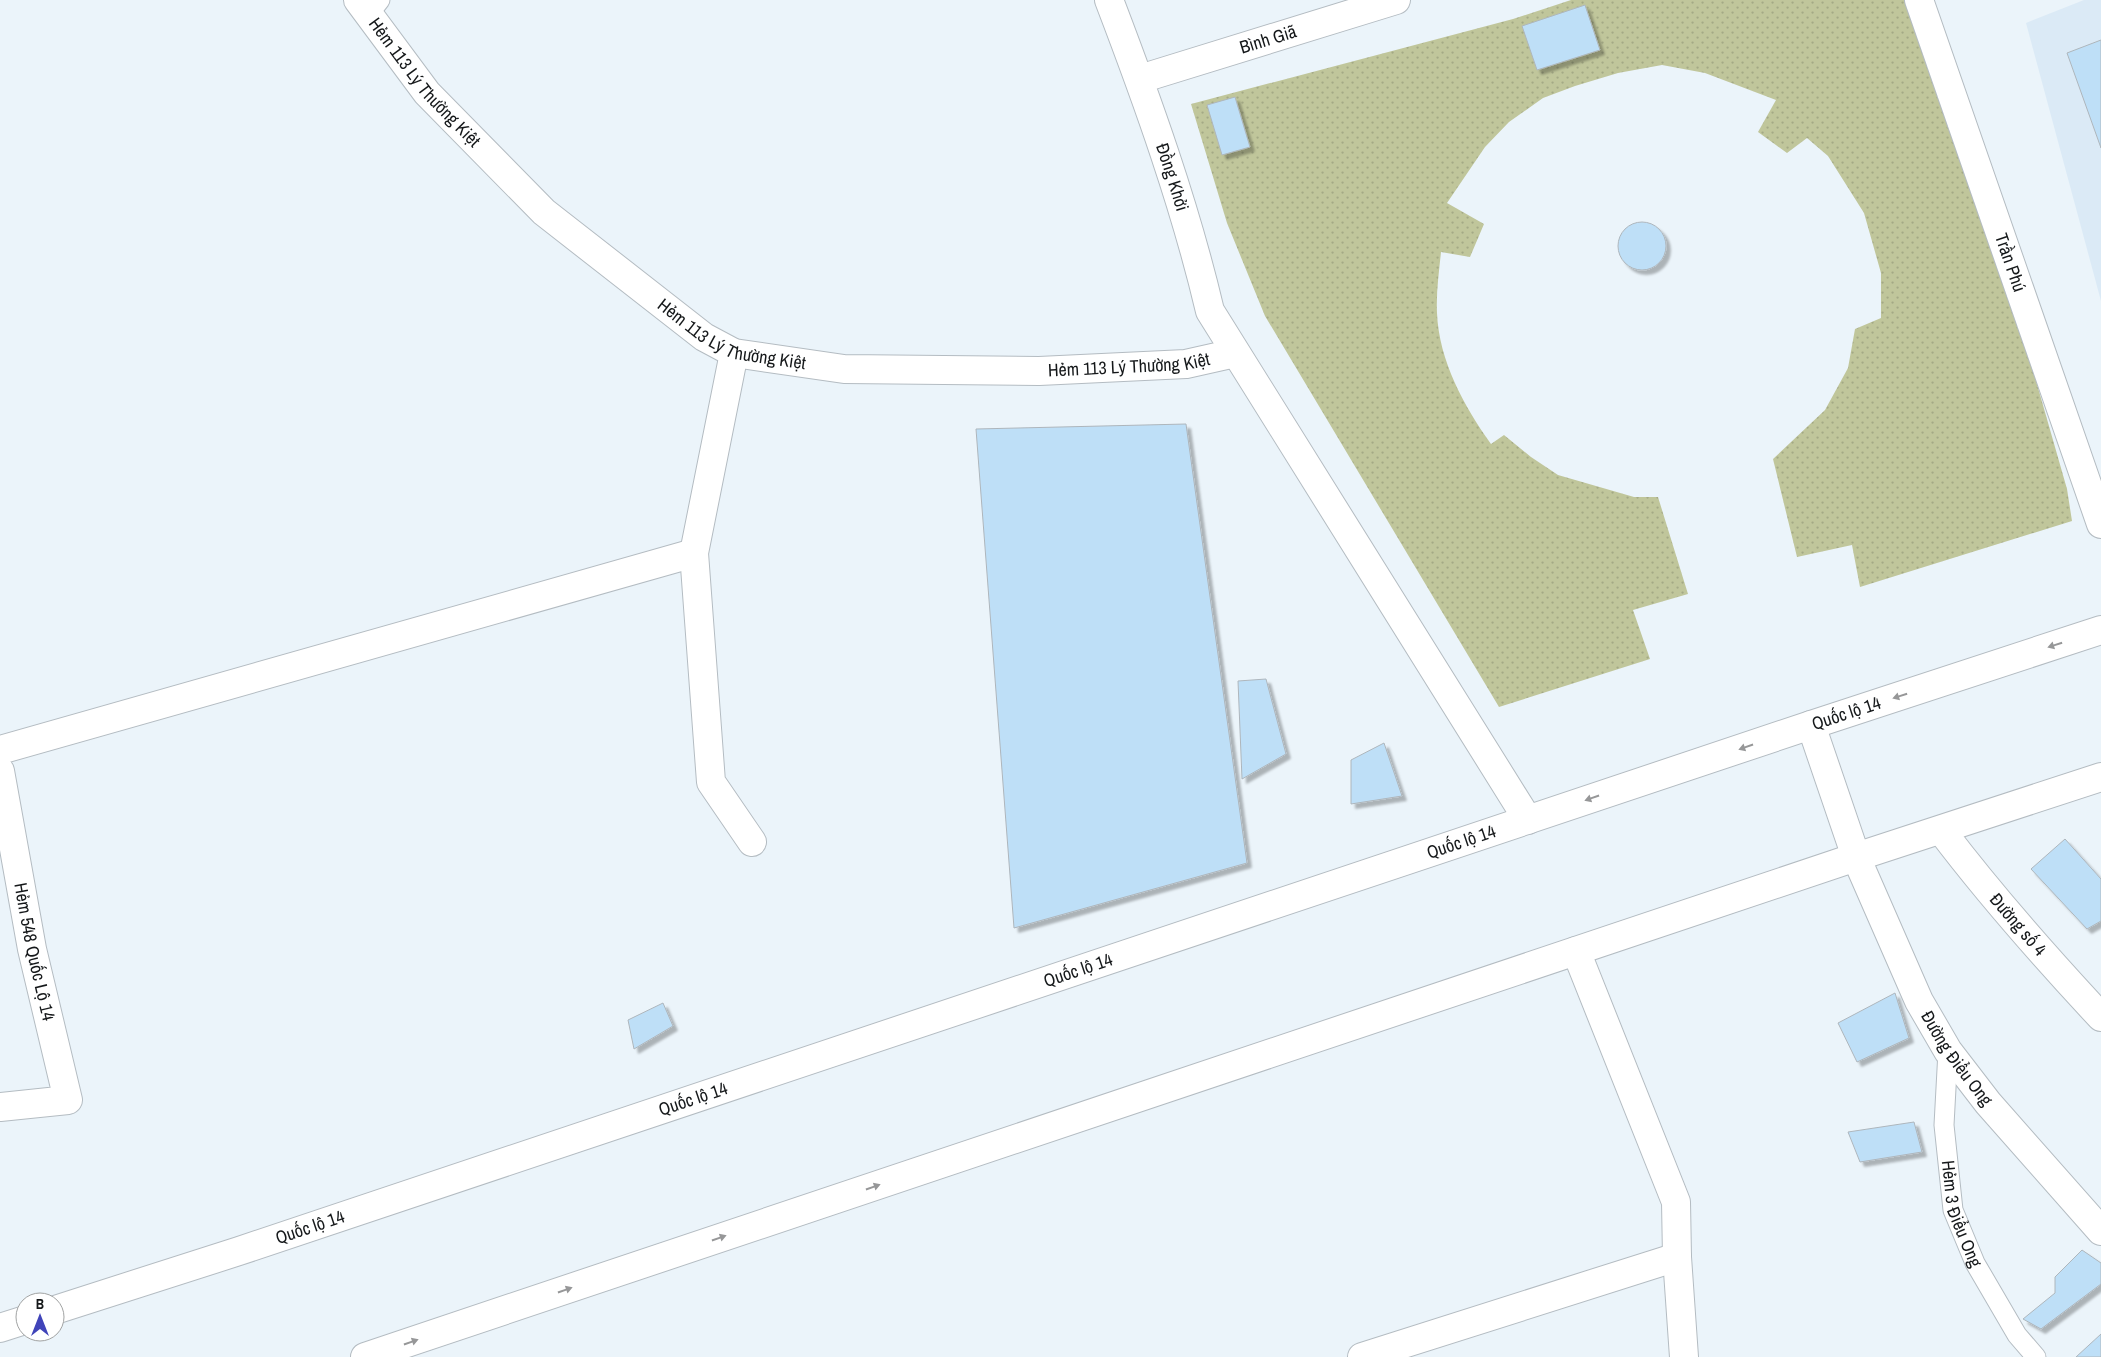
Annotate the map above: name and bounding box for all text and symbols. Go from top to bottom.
street label: Hẻm 113 Lý Thường Kiệt [363,12,486,152]
street label: Bình Giã [1236,18,1299,60]
street label: Đồng Khởi [1150,140,1195,214]
street label: Trần Phú [1989,230,2032,295]
street label: Hẻm 113 Lý Thường Kiệt [653,292,808,375]
street label: Hẻm 113 Lý Thường Kiệt [1047,346,1212,383]
one-way arrow [2047,642,2062,649]
street label: Quốc lộ 14 [1808,690,1884,736]
one-way arrow [1893,692,1908,700]
one-way arrow [1738,743,1753,751]
one-way arrow [1584,795,1599,803]
street label: Quốc lộ 14 [1423,818,1499,865]
street label: Hẻm 548 Quốc Lộ 14 [8,881,62,1023]
street label: Đường số 4 [1984,888,2052,961]
street label: Quốc lộ 14 [1040,947,1116,993]
street label: Đường Điểu Ong [1915,1006,1999,1112]
street label: Quốc lộ 14 [655,1075,731,1122]
street label: Hẻm 3 Điểu Ong [1936,1159,1989,1272]
one-way arrow [866,1182,881,1190]
street label: Quốc lộ 14 [272,1204,348,1250]
one-way arrow [712,1234,727,1241]
one-way arrow [558,1286,573,1294]
north arrow [15,1292,65,1342]
text: B [36,1295,44,1313]
one-way arrow [404,1337,419,1345]

